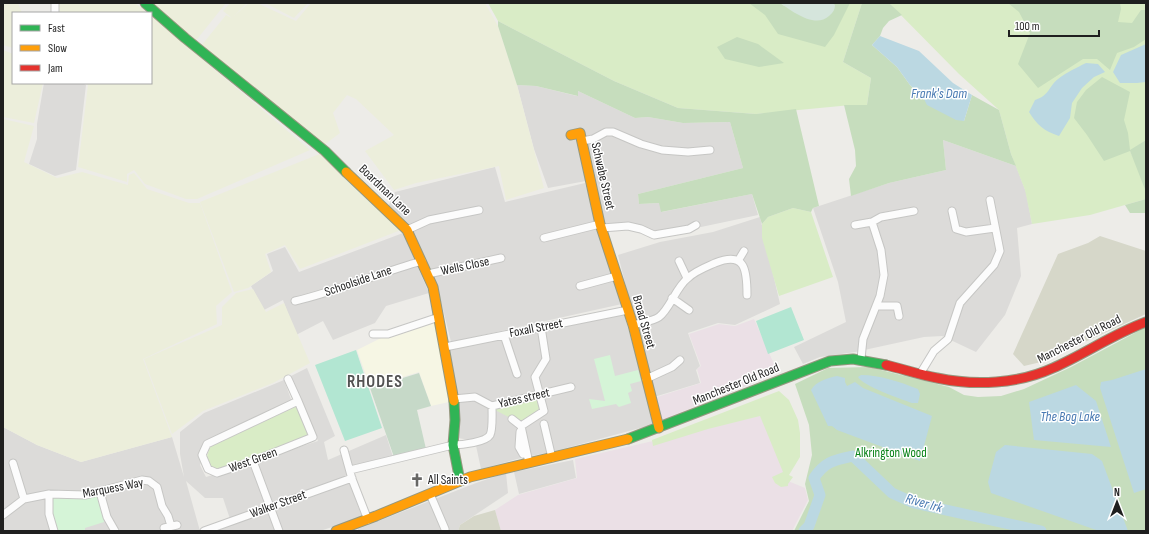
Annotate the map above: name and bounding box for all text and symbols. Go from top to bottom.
legend [12,12,152,84]
scale bar [1009,12,1099,38]
text: 100 m [1015,19,1040,34]
text: Fast [48,21,65,36]
text: Slow [48,41,67,56]
text: Jam [47,61,63,76]
water label: Frank's Dam [911,85,967,102]
street label: Schwabe Street [587,141,619,211]
street label: Boardman Lane [355,161,415,219]
street label: Wells Close [439,253,491,279]
street label: Schoolside Lane [322,262,394,300]
street label: Broad Street [629,294,659,350]
street label: Manchester Old Road [1034,311,1124,367]
street label: Foxall Street [508,315,564,341]
street label: Manchester Old Road [690,359,782,409]
district label: RHODES [347,372,403,392]
street label: Yates street [497,384,551,412]
water label: The Bog Lake [1040,408,1100,425]
street label: West Green [227,444,279,476]
park label: Alkrington Wood [854,445,927,461]
church icon: All Saints [409,472,425,488]
place label: All Saints [427,472,468,488]
street label: Marquess Way [81,474,145,502]
north arrow [1097,482,1137,522]
street label: Walker Street [248,486,308,522]
text: N [1114,486,1120,499]
water label: River Irk [904,490,945,517]

